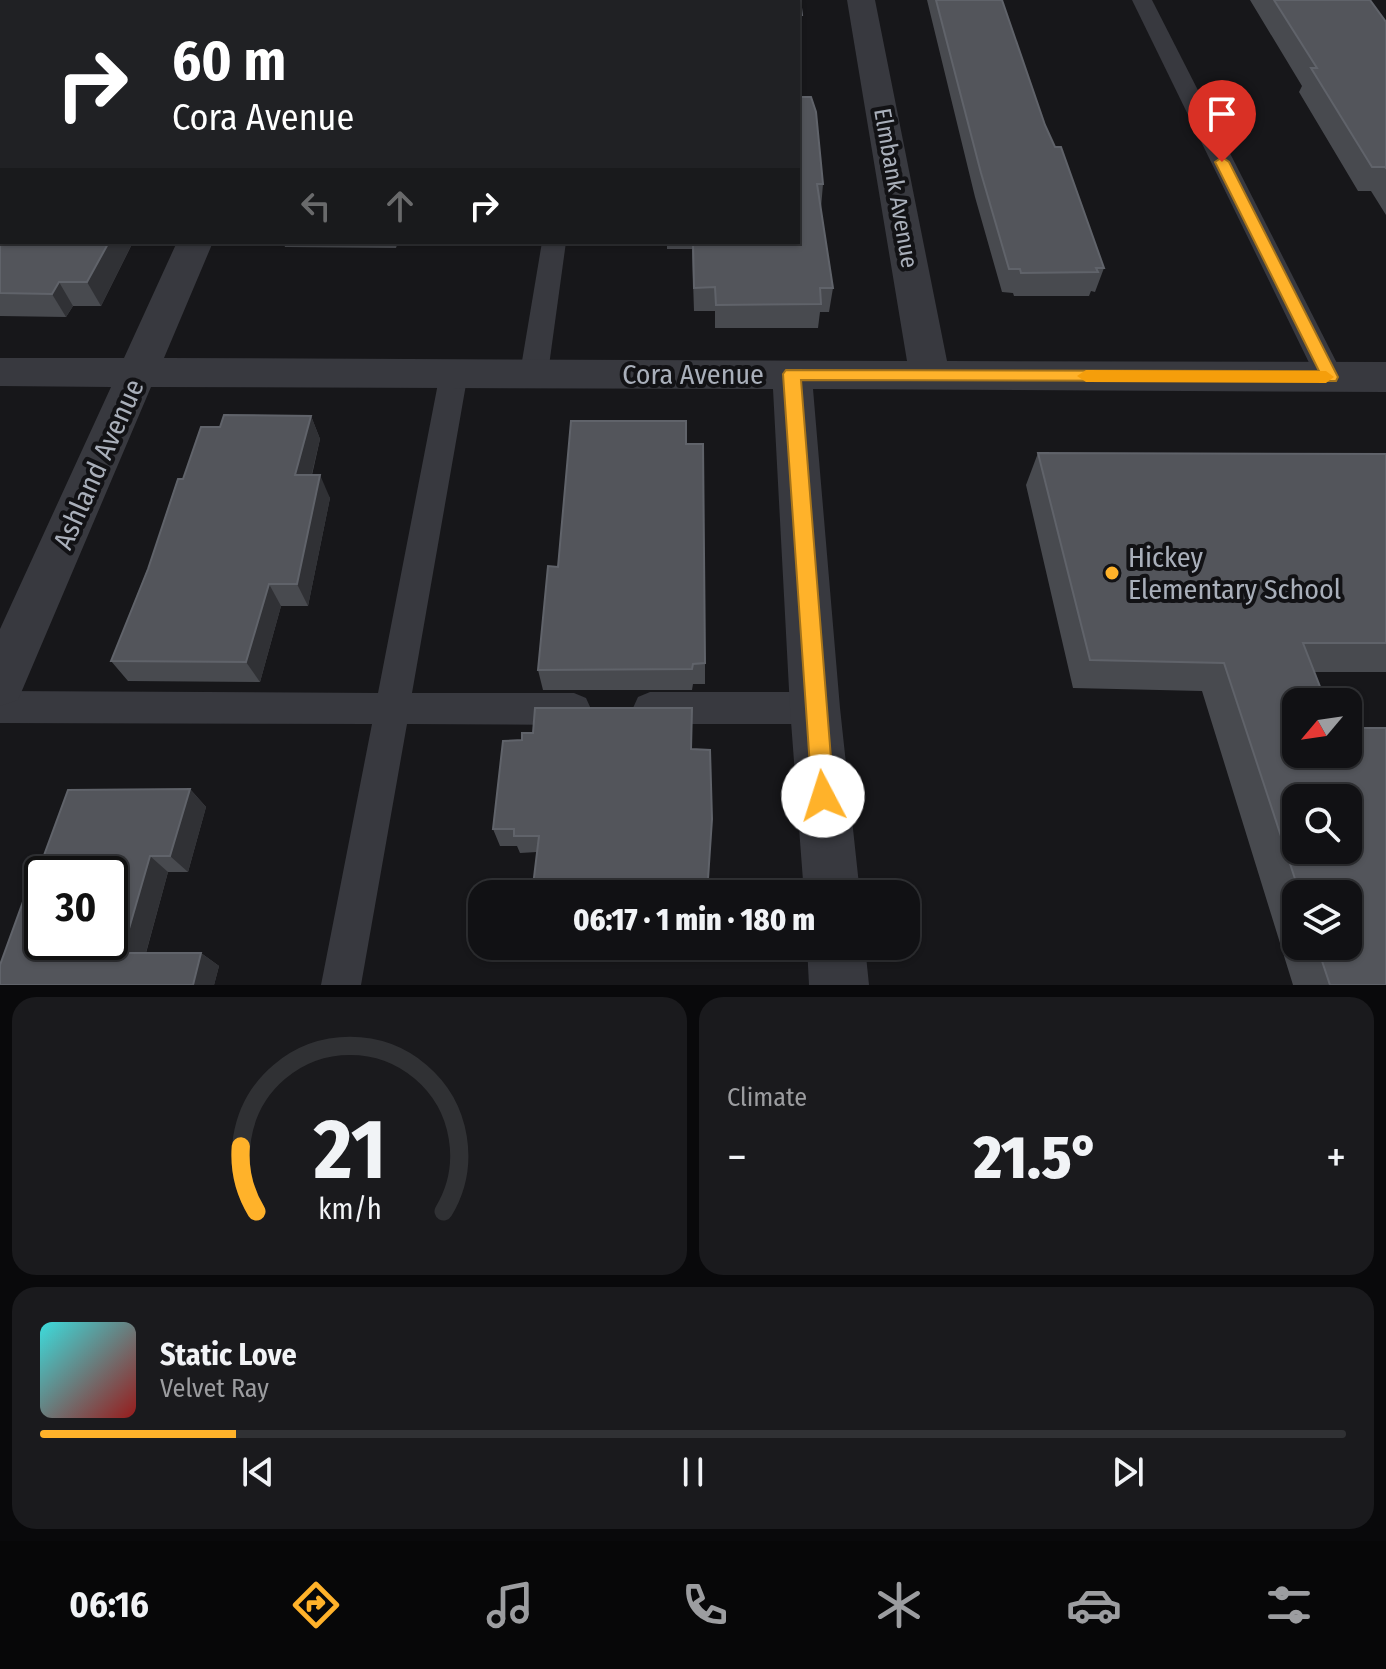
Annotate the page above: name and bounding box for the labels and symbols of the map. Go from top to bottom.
pin [1188,80,1256,162]
street label: Elmbank Avenue [868,106,924,270]
street label: Cora Avenue [622,358,764,391]
street label: Ashland Avenue [46,374,151,554]
place label: Hickey Elementary School [1128,541,1341,606]
marker: Hickey Elementary School [1103,564,1121,582]
north arrow [1282,688,1362,768]
position arrow [781,754,865,838]
speed limit sign: 30 [24,856,128,960]

